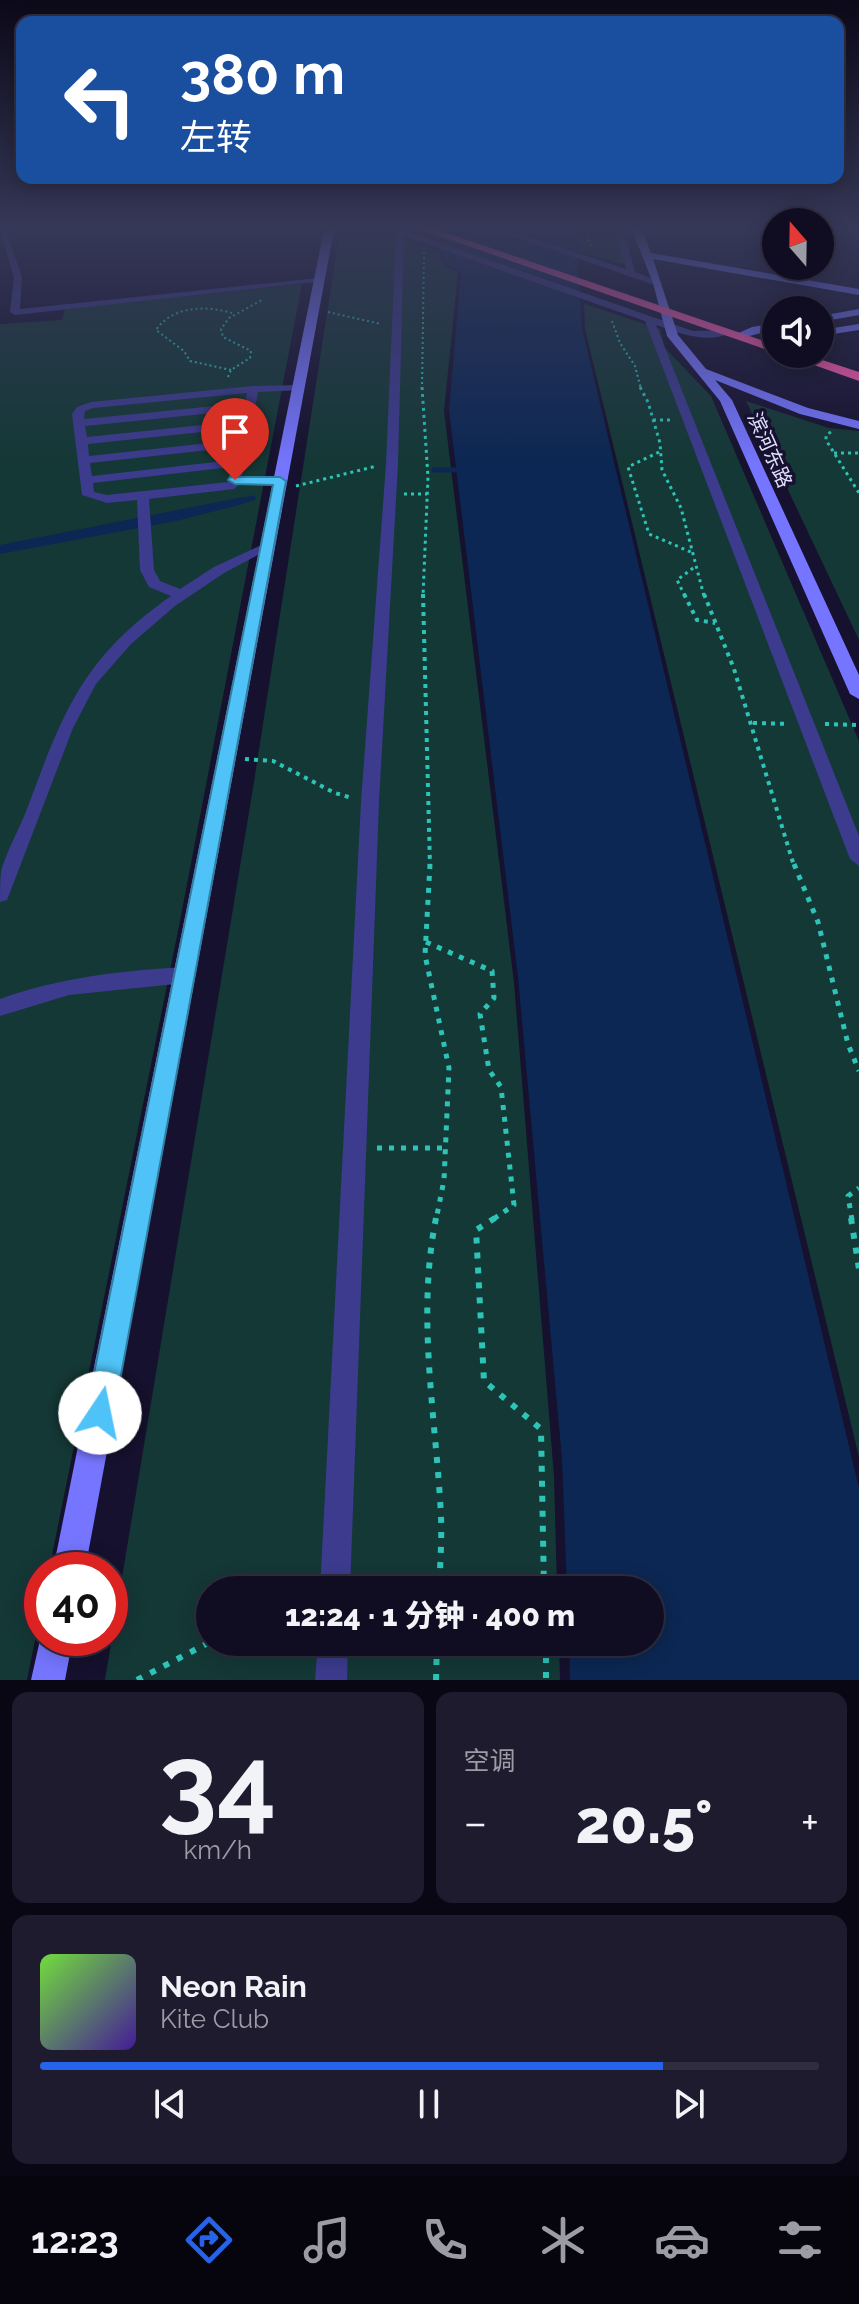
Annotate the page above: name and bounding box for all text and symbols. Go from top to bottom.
text: 380 m [180,41,345,107]
icon: left [48,48,152,152]
text: 左转 [180,116,252,158]
north arrow [762,208,834,280]
map controls [762,208,834,368]
button: sound [762,296,834,368]
pin [201,398,269,480]
street label: 滨河东路 [743,409,797,491]
icon: arrive [213,410,257,454]
position arrow [58,1371,142,1455]
speed limit sign: 40 [24,1552,128,1656]
text: 12:24 · 1 分钟 · 400 m [285,1598,575,1633]
text: 34 [159,1722,276,1844]
text: 空调 [464,1746,516,1776]
text: 20.5° [575,1787,712,1857]
text: − [464,1797,487,1848]
text: + [801,1797,819,1848]
text: km/h [183,1835,252,1865]
text: Neon Rain [160,1969,307,2004]
text: Kite Club [160,2004,269,2034]
icon: previous [148,2082,192,2126]
icon: pause [407,2082,451,2126]
icon: next [667,2082,711,2126]
icon: directions [181,2212,237,2268]
icon: music [299,2212,355,2268]
icon: phone [417,2212,473,2268]
icon: climate [535,2212,591,2268]
icon: car [654,2212,710,2268]
icon: filters [772,2212,828,2268]
text: 12:23 [31,2219,118,2261]

